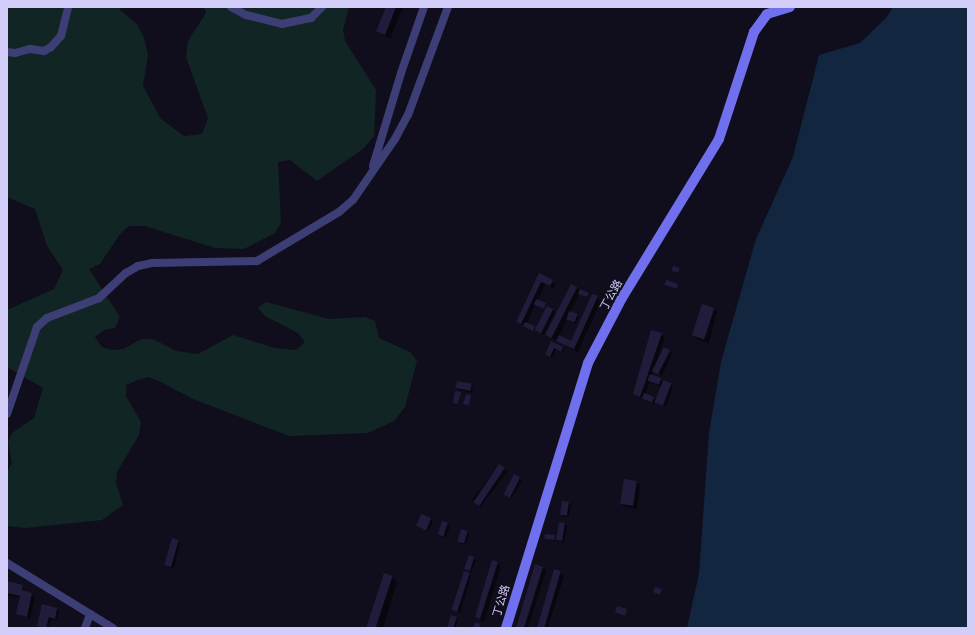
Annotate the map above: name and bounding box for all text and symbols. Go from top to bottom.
street label: 丁公路 [597,277,625,313]
street label: 丁公路 [490,583,512,619]

